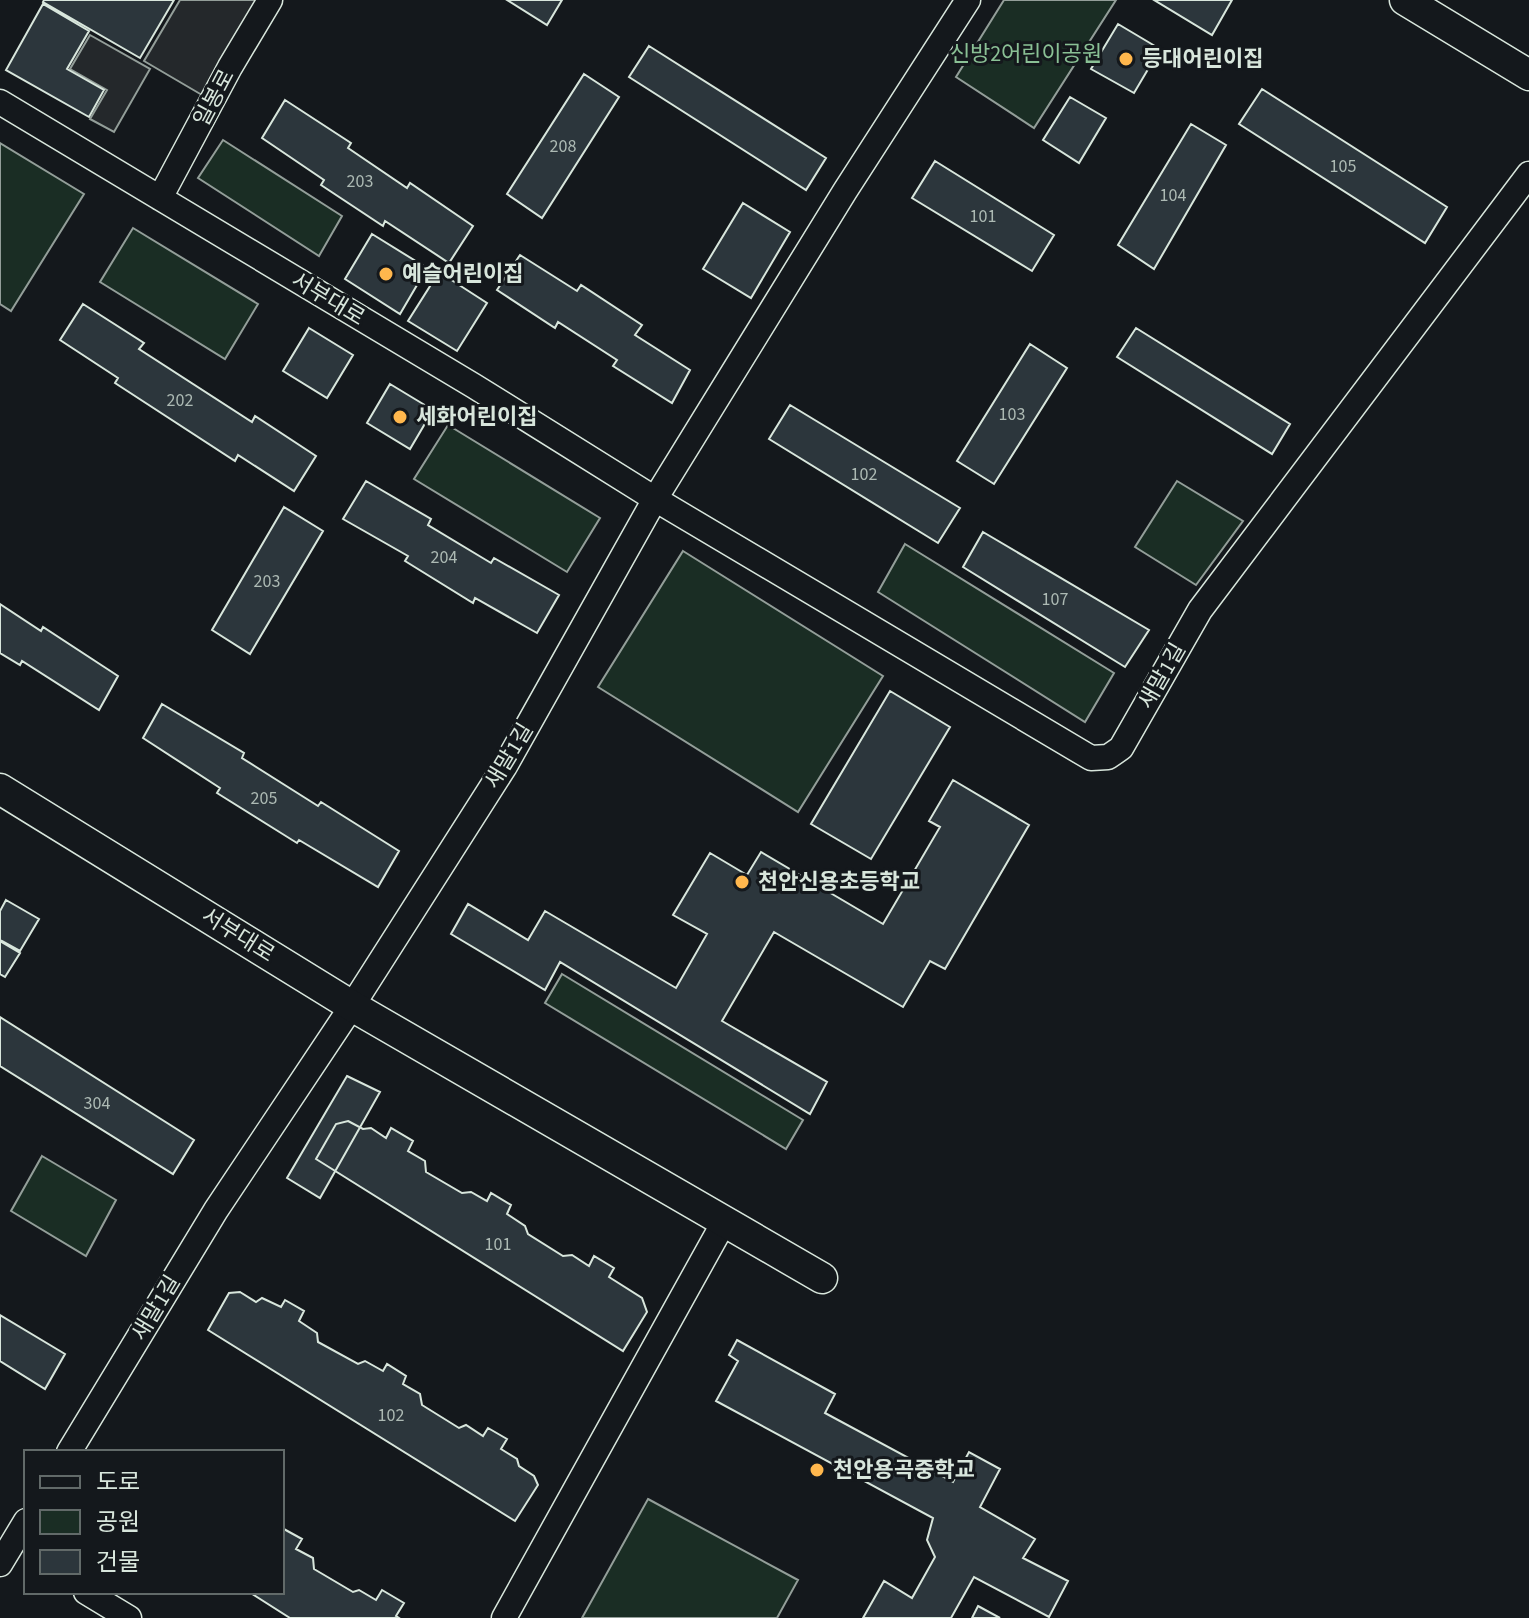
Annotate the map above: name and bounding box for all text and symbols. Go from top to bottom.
park label: 신방2어린이공원 [950,38,1102,70]
place label: 등대어린이집 [1142,43,1263,75]
marker: 등대어린이집 [1117,50,1135,68]
street label: 일봉로 [186,64,242,132]
house number: 208 [550,134,576,159]
house number: 105 [1330,154,1356,179]
house number: 203 [347,169,373,194]
house number: 104 [1160,183,1186,208]
house number: 101 [970,204,996,229]
place label: 예슬어린이집 [402,258,523,290]
street label: 서부대로 [285,264,371,334]
marker: 예슬어린이집 [377,265,395,283]
house number: 202 [167,388,193,413]
place label: 세화어린이집 [416,401,537,433]
house number: 103 [999,402,1025,427]
marker: 세화어린이집 [391,408,409,426]
house number: 102 [851,462,877,487]
house number: 204 [431,545,457,570]
house number: 203 [254,569,280,594]
house number: 107 [1042,587,1068,612]
street label: 새말1길 [1130,637,1194,715]
street label: 새말1길 [477,717,541,795]
house number: 205 [251,786,277,811]
place label: 천안신용초등학교 [758,866,920,898]
marker: 천안신용초등학교 [733,873,751,891]
street label: 서부대로 [195,900,281,970]
house number: 304 [84,1091,110,1116]
house number: 101 [485,1232,511,1257]
street label: 새말1길 [124,1269,188,1347]
house number: 102 [378,1403,404,1428]
legend [24,1450,284,1594]
place label: 천안용곡중학교 [833,1454,975,1486]
marker: 천안용곡중학교 [808,1461,826,1479]
text: 도로 [96,1465,140,1500]
text: 공원 [96,1505,140,1540]
text: 건물 [96,1545,140,1580]

